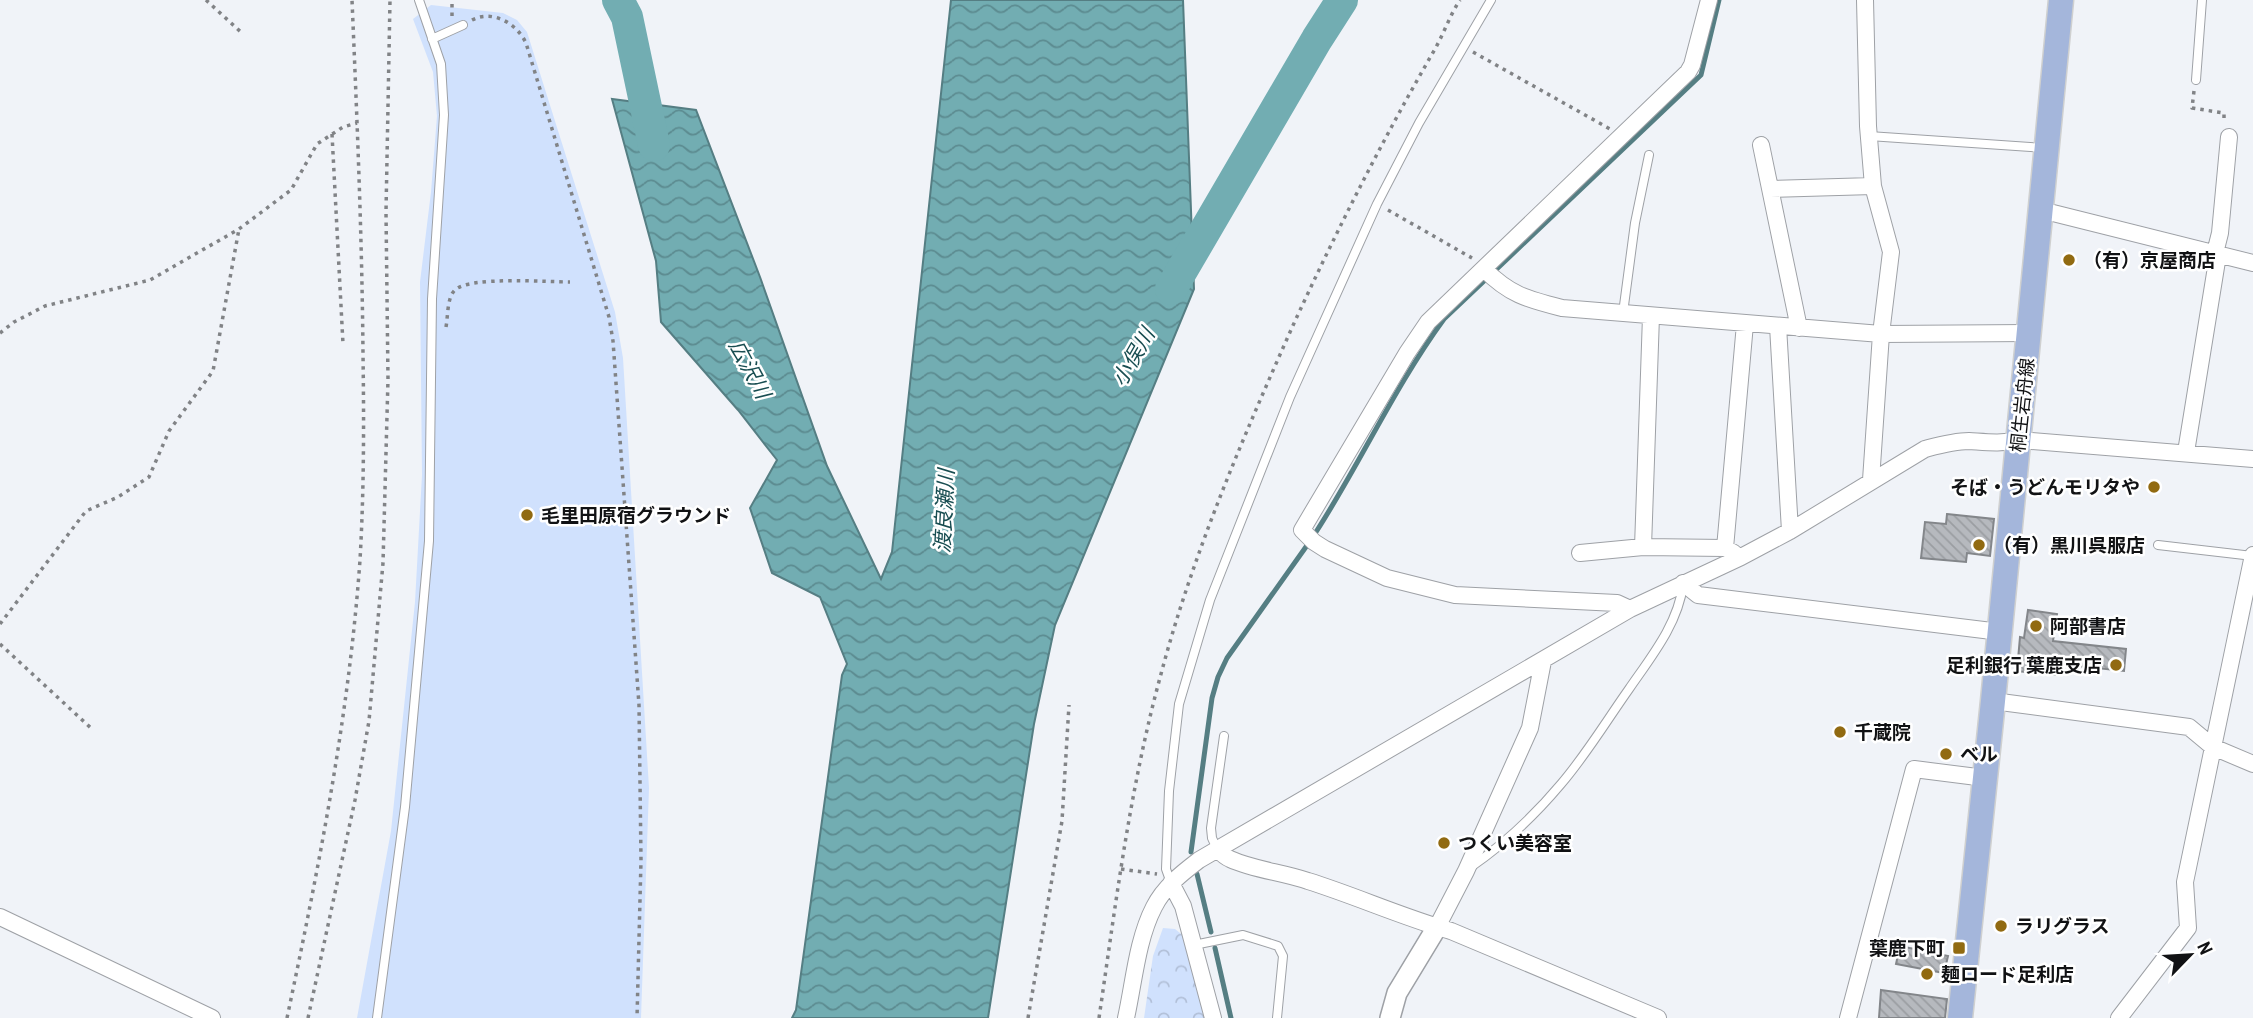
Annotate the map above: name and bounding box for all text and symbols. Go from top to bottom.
place label: （有）京屋商店 [2083,247,2216,273]
marker: （有）京屋商店 [2061,252,2077,268]
water label: 小俣川 [1105,321,1162,392]
water label: 広沢川 [722,334,779,405]
street label: 桐生岩舟線 [2004,356,2040,454]
water label: 渡良瀬川 [927,466,961,554]
place label: そば・うどんモリタや [1950,474,2140,500]
marker: そば・うどんモリタや [2146,479,2162,495]
place label: 毛里田原宿グラウンド [541,502,731,528]
marker: 毛里田原宿グラウンド [519,507,535,523]
place label: （有）黒川呉服店 [1993,532,2145,558]
marker: （有）黒川呉服店 [1971,537,1987,553]
place label: 阿部書店 [2050,613,2126,639]
marker: 阿部書店 [2028,618,2044,634]
place label: 足利銀行 葉鹿支店 [1946,652,2102,678]
marker: 足利銀行 葉鹿支店 [2108,657,2124,673]
place label: 千蔵院 [1854,719,1911,745]
marker: 千蔵院 [1832,724,1848,740]
place label: ベル [1960,741,1998,767]
marker: ベル [1938,746,1954,762]
place label: つくい美容室 [1458,830,1572,856]
marker: つくい美容室 [1436,835,1452,851]
place label: ラリグラス [2015,913,2110,939]
marker: ラリグラス [1993,918,2009,934]
north arrow [2155,920,2225,990]
place label: 葉鹿下町 [1869,935,1945,961]
text: N [2191,937,2220,958]
marker: 葉鹿下町 [1951,940,1967,956]
place label: 麺ロード足利店 [1941,961,2074,987]
marker: 麺ロード足利店 [1919,966,1935,982]

